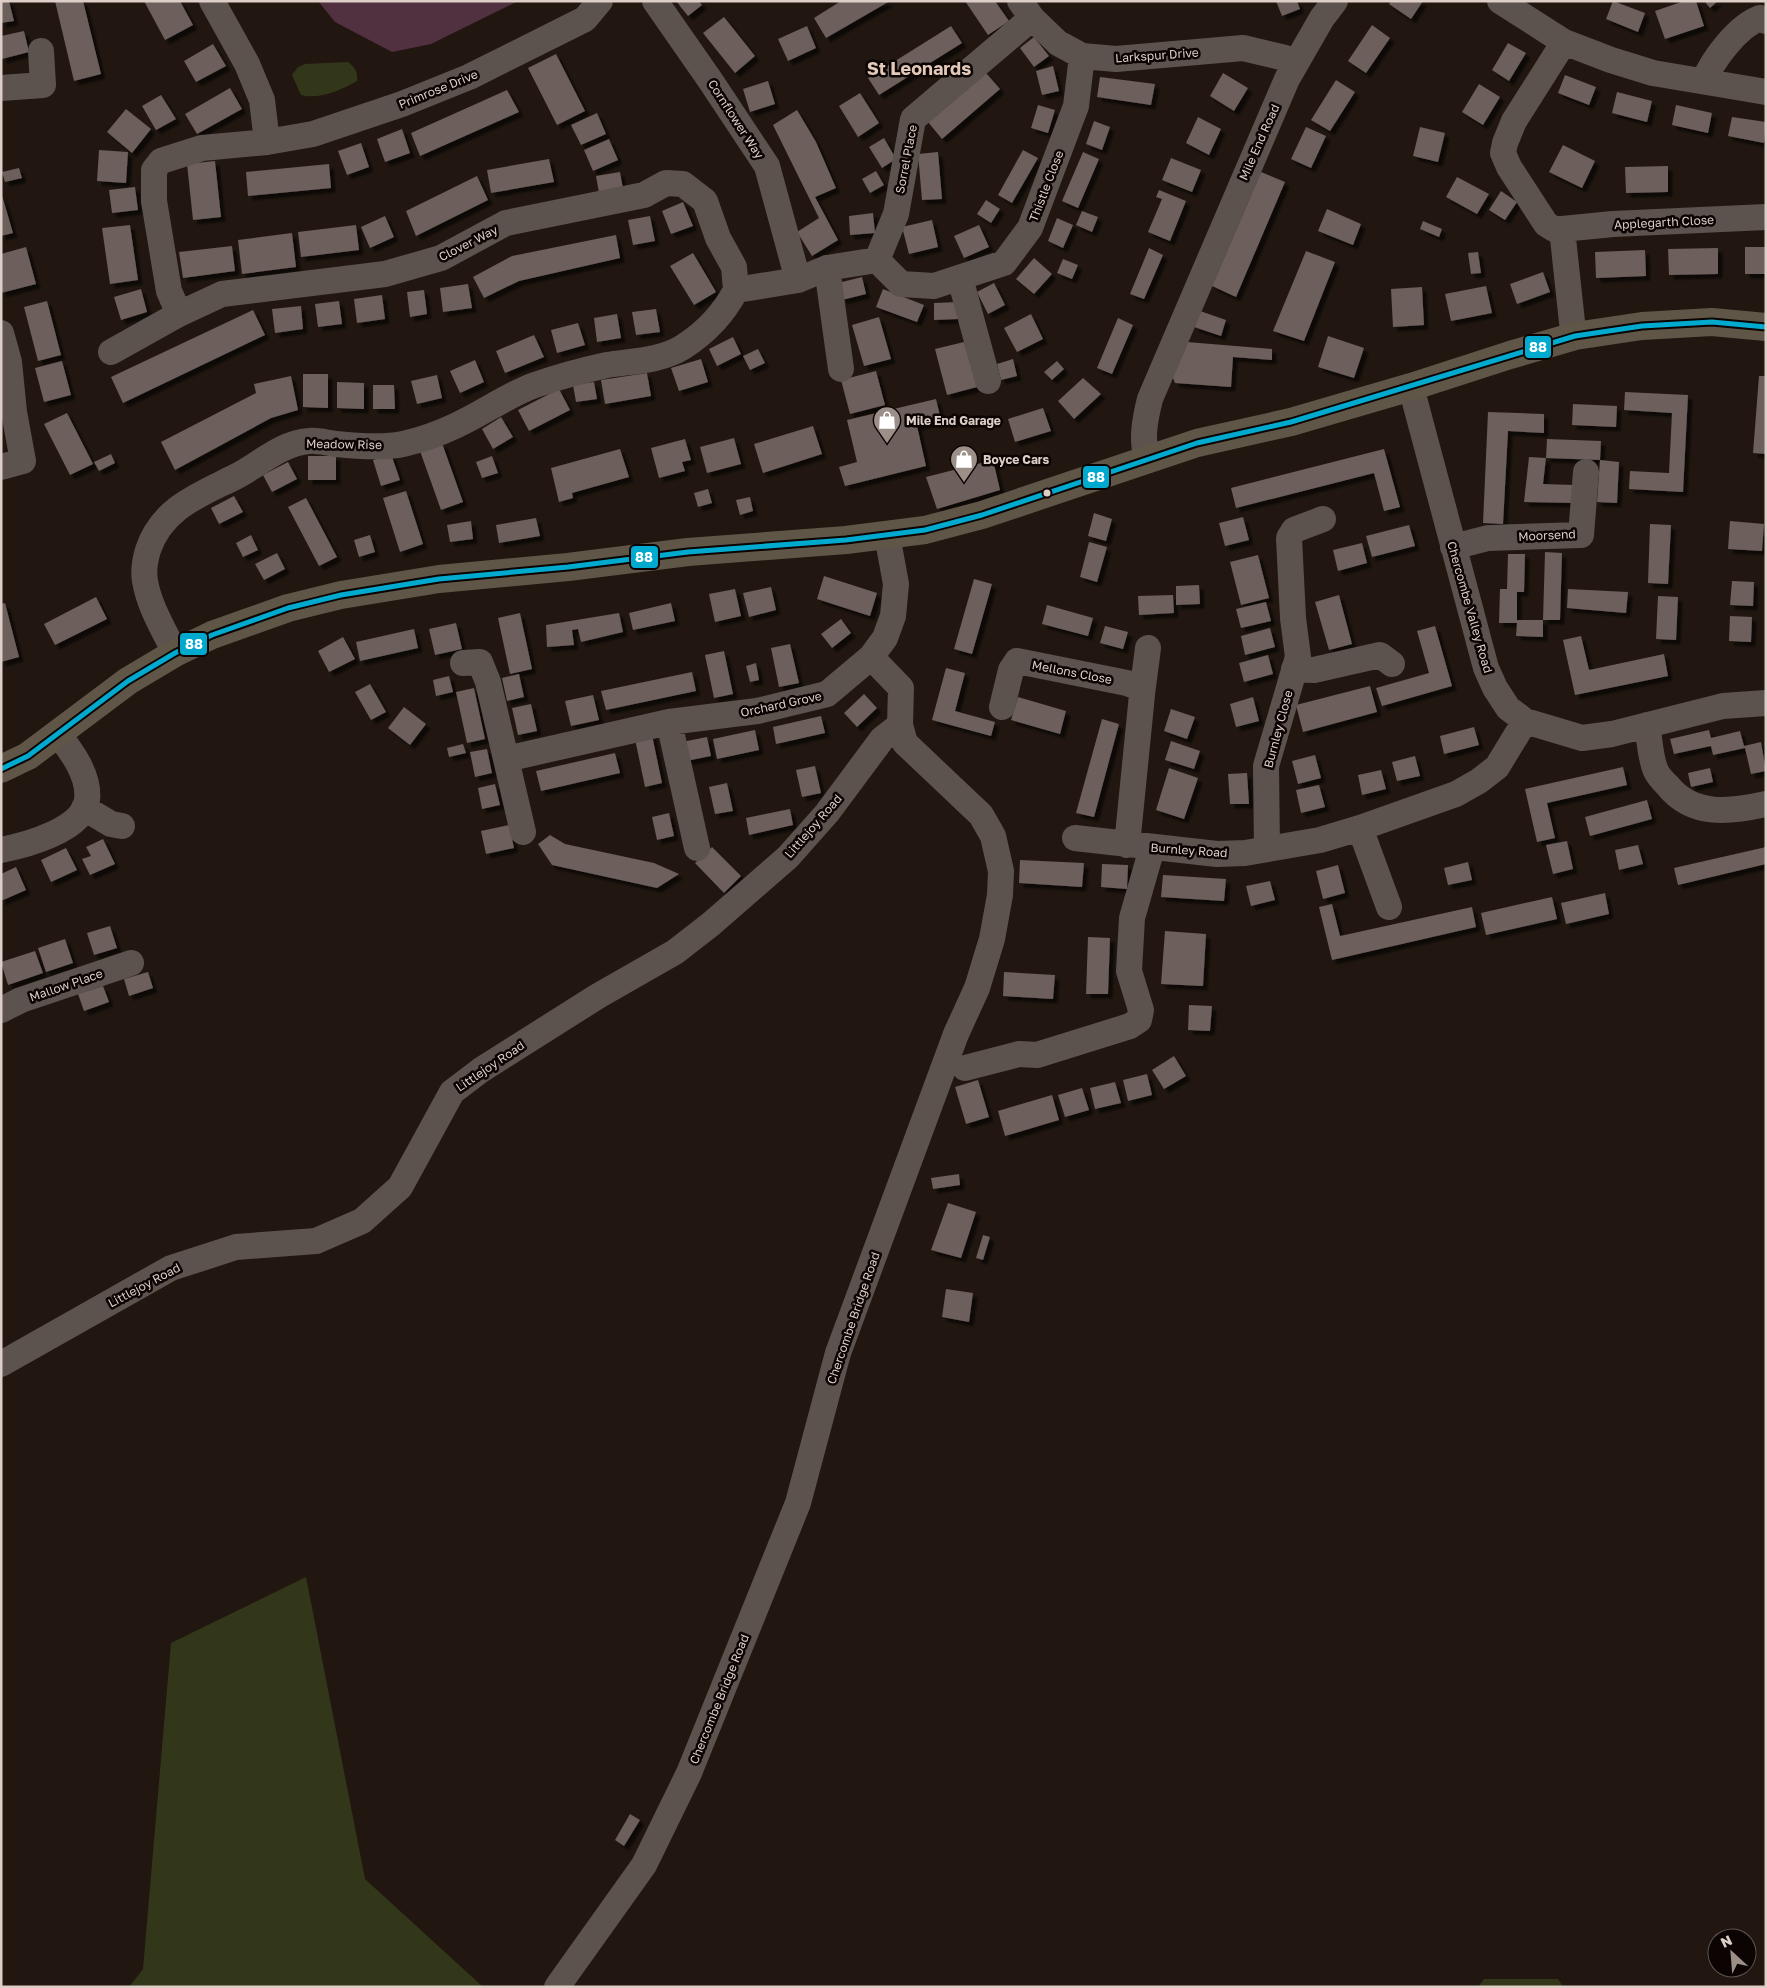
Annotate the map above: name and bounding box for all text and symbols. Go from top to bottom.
street label: Larkspur Drive [1115,45,1199,65]
district label: St Leonards [867,57,971,79]
street label: Primrose Drive [396,66,480,112]
street label: Cornflower Way [705,77,767,162]
street label: Mile End Road [1236,102,1282,182]
street label: Sorrel Place [892,123,920,195]
street label: Thistle Close [1026,148,1067,224]
street label: Applegarth Close [1614,212,1714,232]
street label: Clover Way [436,222,500,264]
line badge: 88 [1524,335,1552,359]
text: 88 [1529,338,1547,355]
shop icon: Mile End Garage [872,405,902,444]
place label: Mile End Garage [906,413,1001,428]
street label: Meadow Rise [306,436,382,452]
shop icon: Boyce Cars [949,444,979,483]
place label: Boyce Cars [983,452,1050,467]
line badge: 88 [1082,465,1110,489]
text: 88 [1087,468,1105,485]
unlabelled marker [1042,488,1052,498]
street label: Moorsend [1518,526,1576,544]
street label: Chercombe Valley Road [1444,539,1496,675]
line badge: 88 [630,545,659,569]
text: 88 [635,548,653,565]
line badge: 88 [179,632,208,656]
text: 88 [185,635,203,652]
street label: Mellons Close [1031,657,1113,687]
street label: Orchard Grove [739,688,823,720]
street label: Burnley Close [1260,688,1296,770]
street label: Littlejoy Road [781,791,845,861]
street label: Burnley Road [1150,840,1228,860]
street label: Mallow Place [27,965,105,1005]
street label: Littlejoy Road [453,1038,527,1094]
street label: Chercombe Bridge Road [823,1250,883,1386]
street label: Littlejoy Road [105,1260,183,1310]
street label: Chercombe Bridge Road [686,1632,752,1766]
north arrow [1707,1928,1757,1978]
text: N [1718,1931,1735,1951]

